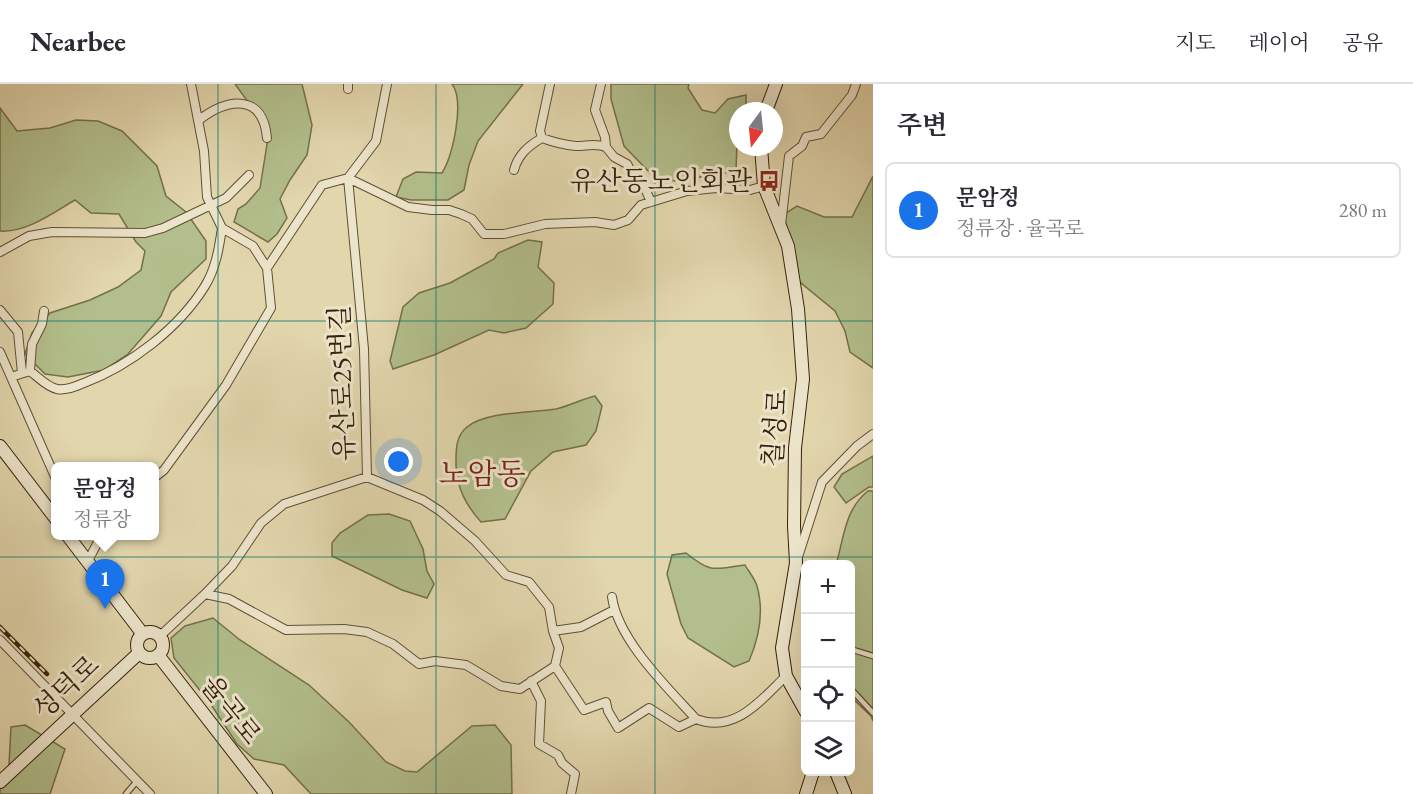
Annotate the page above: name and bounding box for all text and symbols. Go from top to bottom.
text: Nearbee [30,23,126,59]
text: 지도 [1175,29,1216,56]
text: 레이어 [1249,29,1309,56]
text: 공유 [1342,29,1383,56]
north arrow [729,102,783,156]
text: 주변 [897,108,947,142]
place label: 유산동노인회관 [569,163,753,198]
bus stop icon: 유산동노인회관 [757,169,781,193]
text: 문암정 [956,183,1020,212]
text: 1 [913,197,924,223]
text: 280 m [1339,197,1387,223]
text: 정류장 · 율곡로 [956,215,1084,241]
street label: 유산로25번길 [321,304,362,462]
street label: 칠성로 [754,388,795,468]
your location [384,447,413,476]
district label: 노암동 [439,454,525,493]
popup [51,462,159,540]
text: 문암정 [73,474,137,503]
text: 정류장 [73,506,131,532]
pin: 1 [86,560,124,609]
map controls [801,560,855,776]
button: + [801,560,855,614]
button: − [801,614,855,668]
street label: 성덕로 [25,647,106,726]
street label: 율곡로 [194,668,269,751]
button: locate [801,668,855,722]
button: layers [801,722,855,776]

